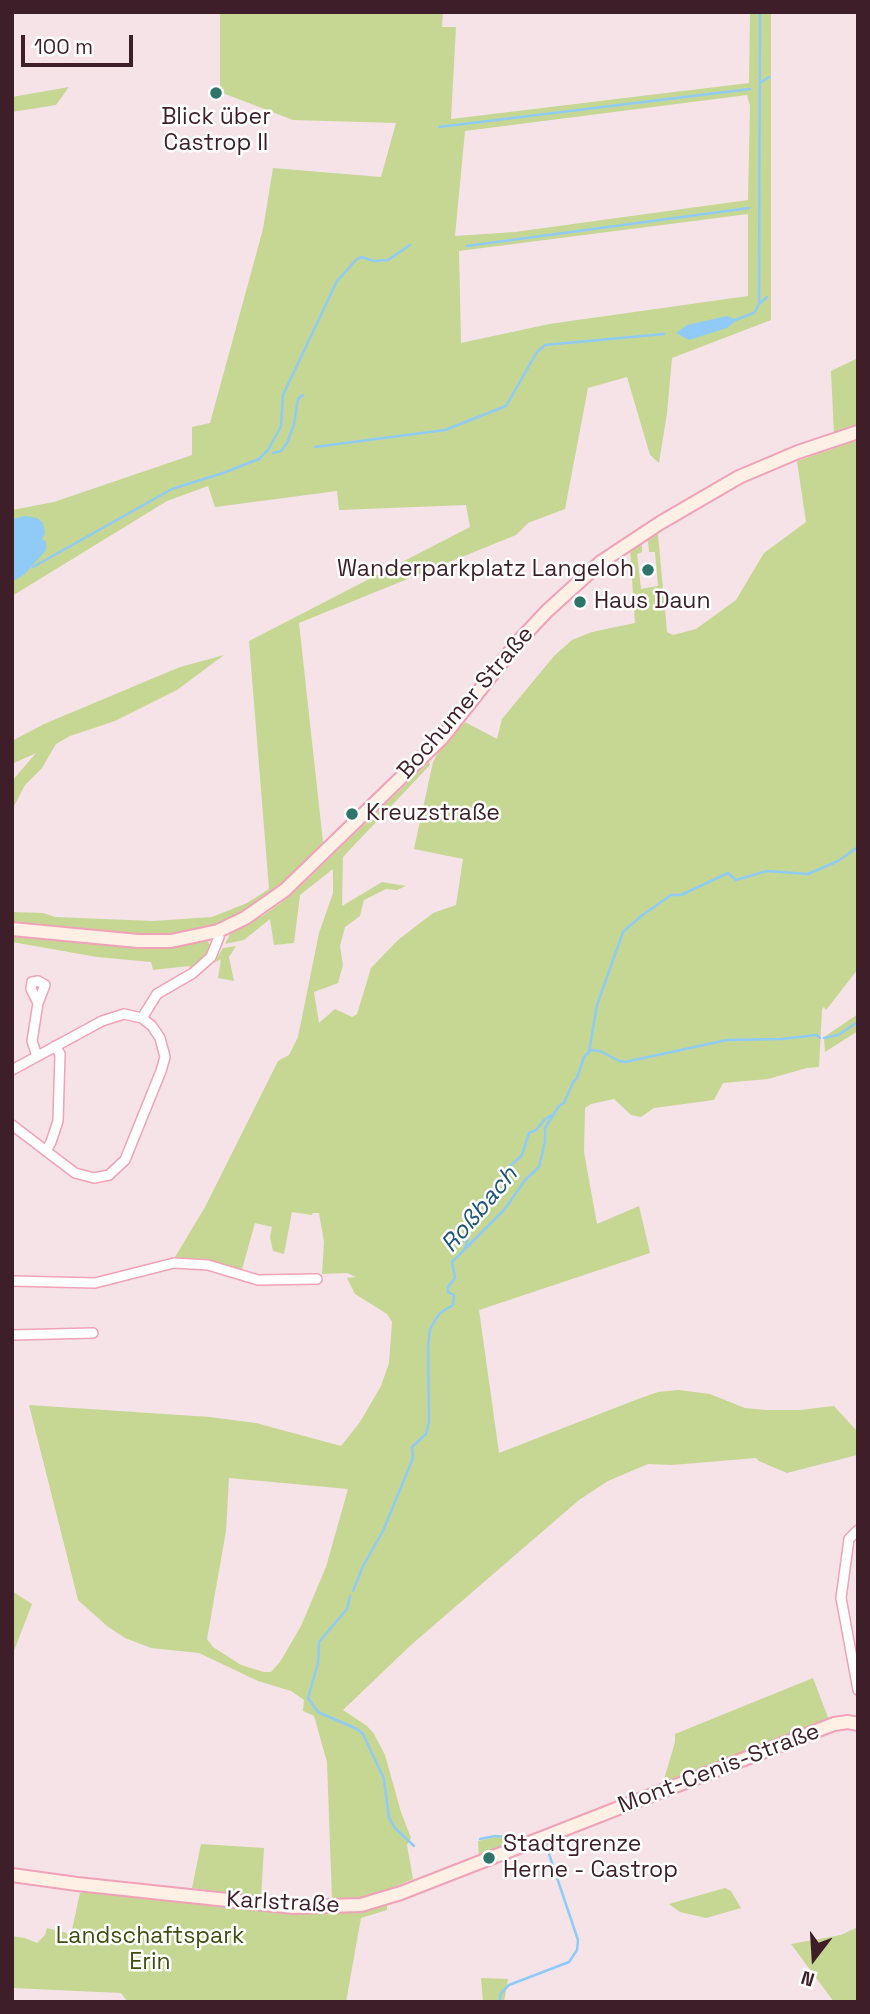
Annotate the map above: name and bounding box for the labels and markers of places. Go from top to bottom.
marker: Blick über Castrop II [208,85,224,101]
place label: Blick über Castrop II [161,104,271,158]
place label: Wanderparkplatz Langeloh [337,556,634,584]
marker: Wanderparkplatz Langeloh [640,562,656,578]
place label: Haus Daun [594,588,710,616]
marker: Haus Daun [572,594,588,610]
place label: Kreuzstraße [366,800,500,828]
marker: Kreuzstraße [344,806,360,822]
place label: Stadtgrenze Herne - Castrop [503,1831,678,1885]
marker: Stadtgrenze Herne - Castrop [481,1850,497,1866]

